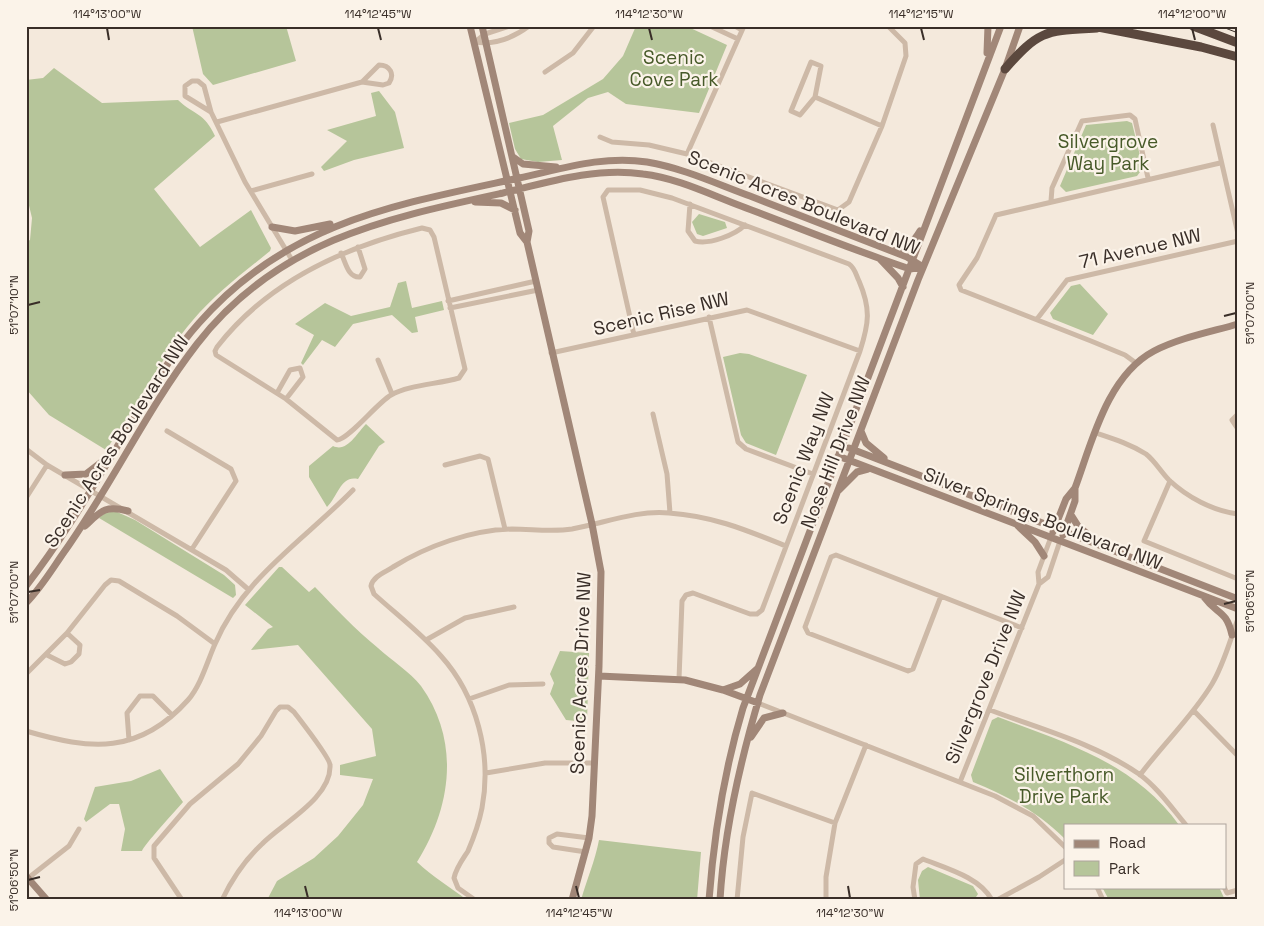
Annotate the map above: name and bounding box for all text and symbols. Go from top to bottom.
text: 114°13'00"W [73,6,142,22]
text: 114°12'45"W [344,6,412,22]
text: 114°12'30"W [615,6,683,22]
text: 114°12'15"W [888,6,954,22]
text: 114°12'00"W [1158,6,1227,22]
park label: Scenic Cove Park [629,45,719,92]
park label: Silvergrove Way Park [1058,129,1158,176]
street label: Scenic Acres Boulevard NW [684,144,924,261]
street label: 71 Avenue NW [1077,222,1203,275]
text: 51°07'10"N [6,275,22,335]
text: 51°07'00"N [1242,282,1258,344]
street label: Scenic Rise NW [591,286,732,341]
street label: Scenic Acres Boulevard NW [38,330,195,552]
street label: Nose Hill Drive NW [795,372,876,532]
street label: Scenic Way NW [767,389,840,528]
street label: Silver Springs Boulevard NW [920,461,1166,576]
text: 51°07'00"N [6,561,22,623]
text: 51°06'50"N [1242,570,1258,632]
street label: Scenic Acres Drive NW [564,571,597,775]
street label: Silvergrove Drive NW [939,587,1032,768]
park label: Silverthorn Drive Park [1014,762,1114,809]
legend [1064,824,1226,888]
text: Road [1109,833,1146,852]
text: 51°06'50"N [6,849,22,911]
text: Park [1109,859,1140,878]
text: 114°13'00"W [274,905,343,921]
text: 114°12'45"W [545,905,613,921]
text: 114°12'30"W [816,905,884,921]

